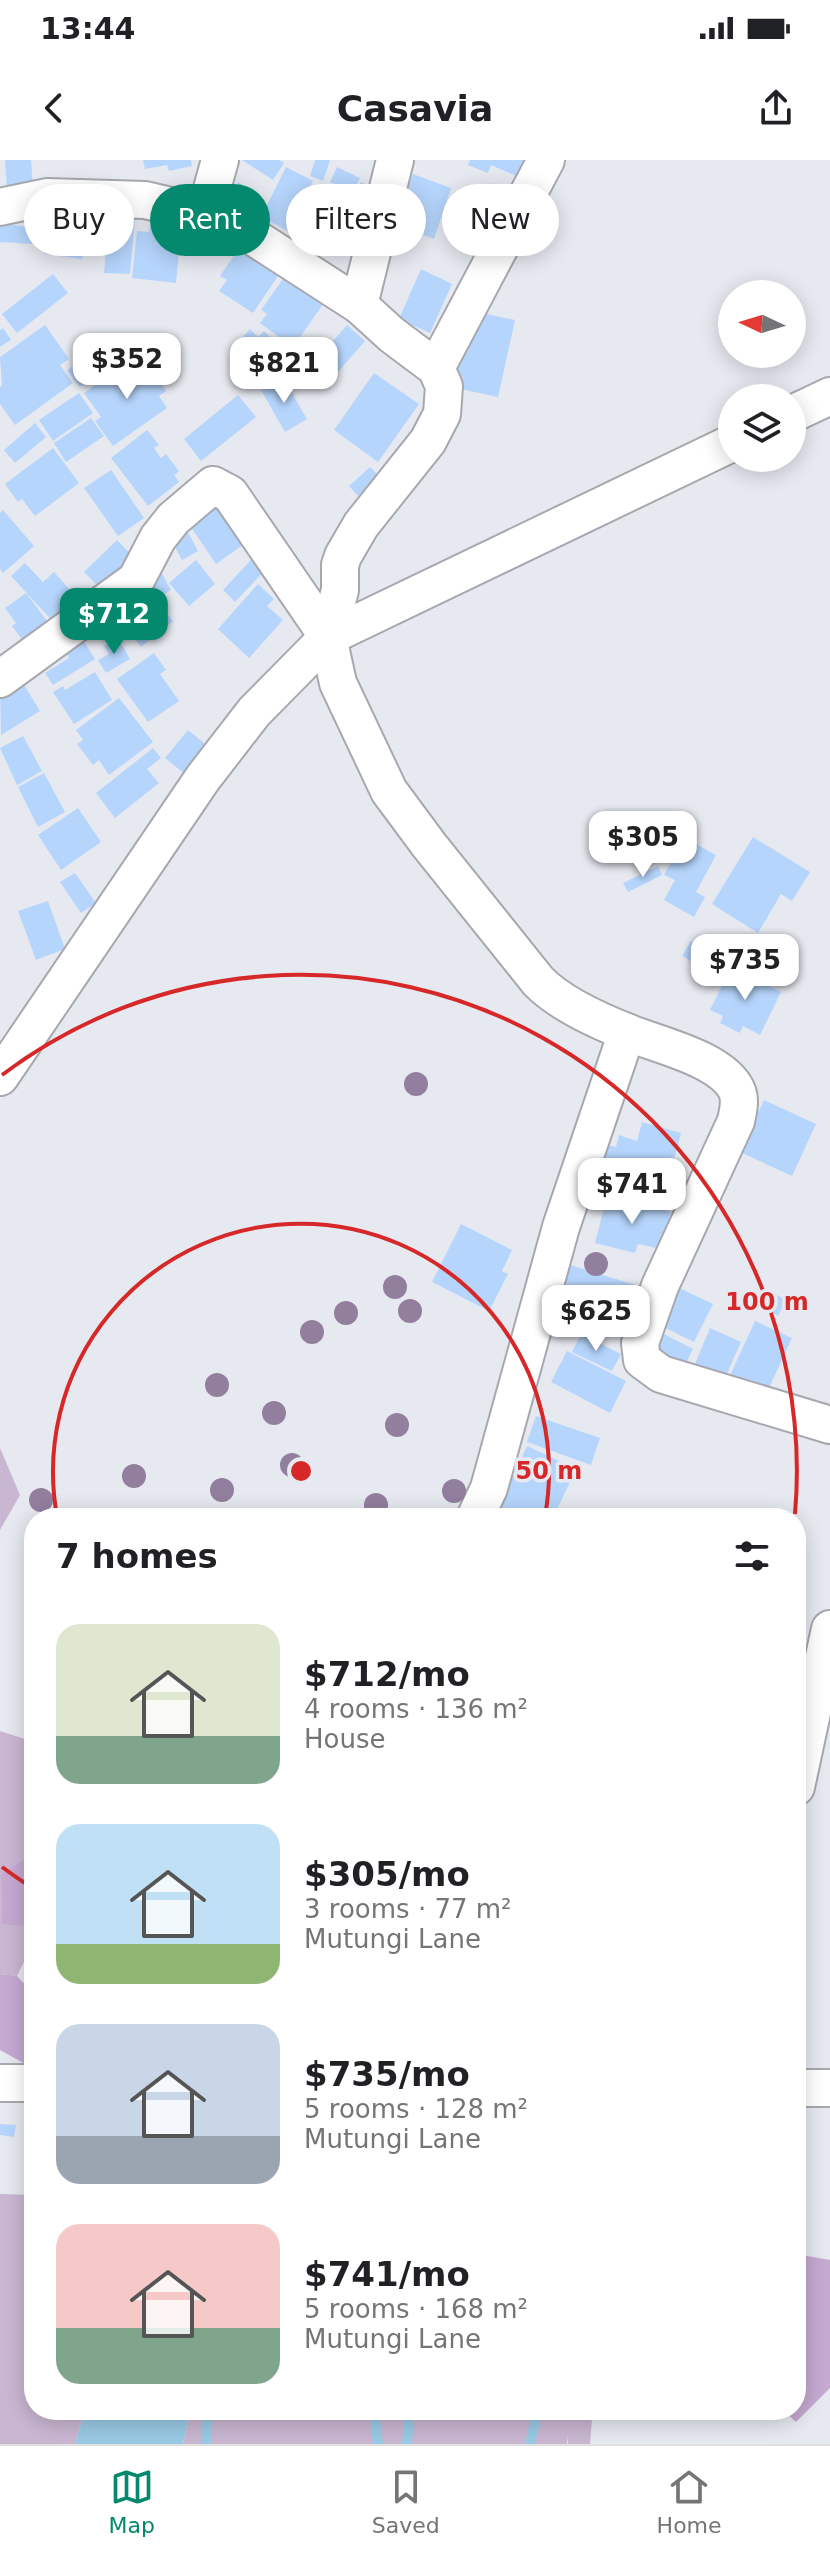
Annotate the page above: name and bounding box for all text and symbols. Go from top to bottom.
text: 13:44 [40,11,136,46]
icon: back [32,86,76,130]
icon: share [754,86,798,130]
text: Casavia [337,88,493,129]
chip: Buy [24,184,134,256]
chip: Rent [150,184,270,256]
chip: Filters [286,184,426,256]
chip: New [442,184,559,256]
north arrow [718,280,806,368]
map controls [718,280,806,472]
pin: $352 [80,333,174,401]
pin: $821 [237,337,331,405]
text: $352 [91,344,163,374]
text: $821 [248,348,320,378]
button: layers [718,384,806,472]
pin: $712 [67,588,161,656]
text: $712 [78,599,150,629]
pin: $305 [596,811,690,879]
text: $305 [607,822,679,852]
pin: $735 [698,934,792,1002]
text: $735 [709,945,781,975]
pin: $741 [585,1158,679,1226]
text: $741 [596,1169,668,1199]
pin: $625 [549,1285,643,1353]
text: 100 m [725,1288,809,1316]
text: $625 [560,1296,632,1326]
centre of rings [287,1457,315,1485]
text: 50 m [516,1457,582,1485]
icon: filters [730,1534,774,1578]
text: 7 homes [56,1536,218,1576]
text: $712/mo [304,1654,470,1694]
icon: home [120,1656,216,1752]
text: 4 rooms · 136 m² [304,1694,528,1724]
text: House [304,1724,385,1754]
text: $305/mo [304,1854,470,1894]
icon: home [120,1856,216,1952]
text: 3 rooms · 77 m² [304,1894,512,1924]
text: Mutungi Lane [304,1924,481,1954]
text: $735/mo [304,2054,470,2094]
icon: home [120,2056,216,2152]
text: 5 rooms · 128 m² [304,2094,528,2124]
text: Mutungi Lane [304,2124,481,2154]
text: $741/mo [304,2254,470,2294]
icon: home [120,2256,216,2352]
text: 5 rooms · 168 m² [304,2294,528,2324]
text: Mutungi Lane [304,2324,481,2354]
tab: Map [108,2465,155,2538]
tab: Saved [372,2465,440,2538]
tab: Home [657,2465,722,2538]

